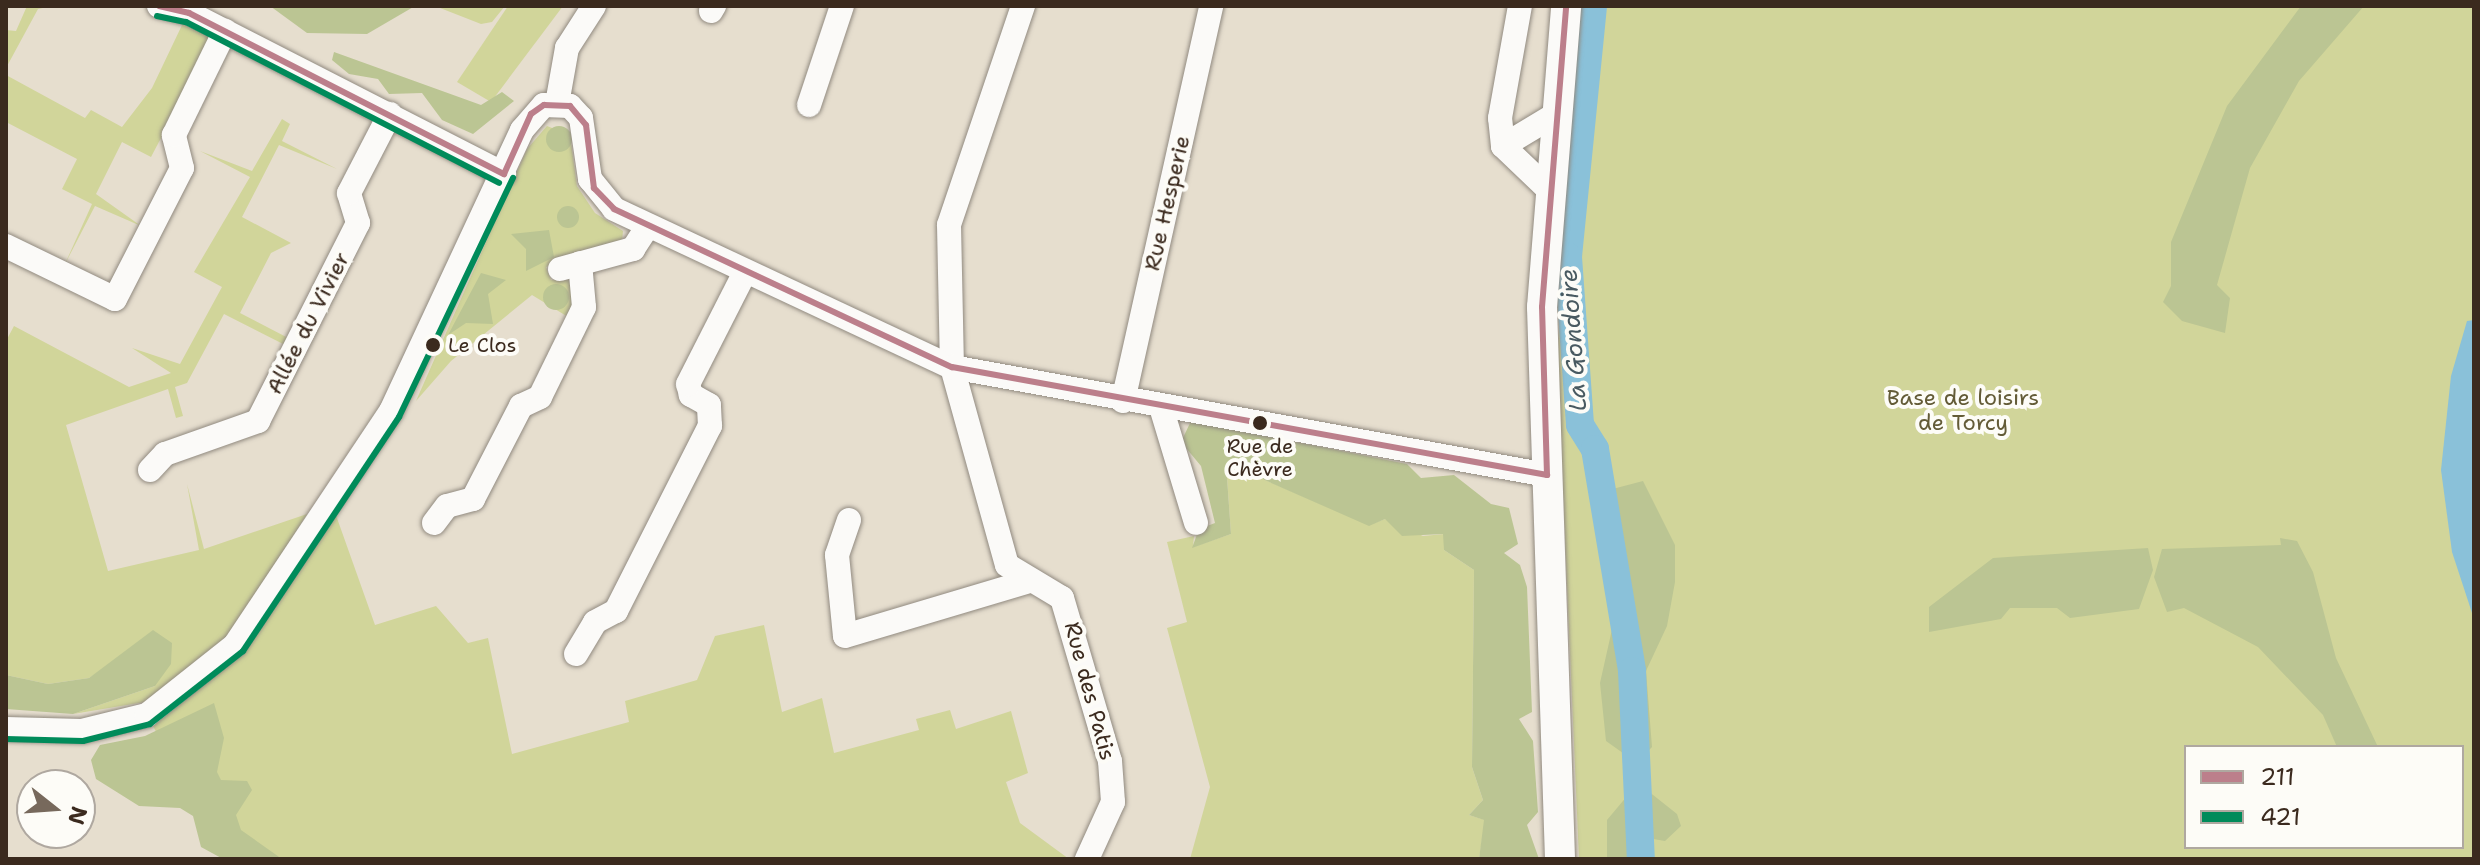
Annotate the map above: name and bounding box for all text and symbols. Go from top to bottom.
street label: Rue Hesperie [1139,133,1195,273]
street label: Allée du Vivier [261,248,355,398]
water label: La Gondoire [1555,268,1593,412]
place label: Le Clos [448,333,516,357]
marker: Le Clos [425,337,441,353]
park label: Base de loisirs de Torcy [1887,384,2039,436]
marker: Rue de Chèvre [1252,415,1268,431]
place label: Rue de Chèvre [1227,434,1293,481]
street label: Rue des Patis [1059,619,1121,763]
legend [2184,745,2464,849]
text: 211 [2260,761,2295,793]
north arrow [16,769,96,849]
text: 421 [2260,801,2301,833]
text: N [61,803,94,828]

